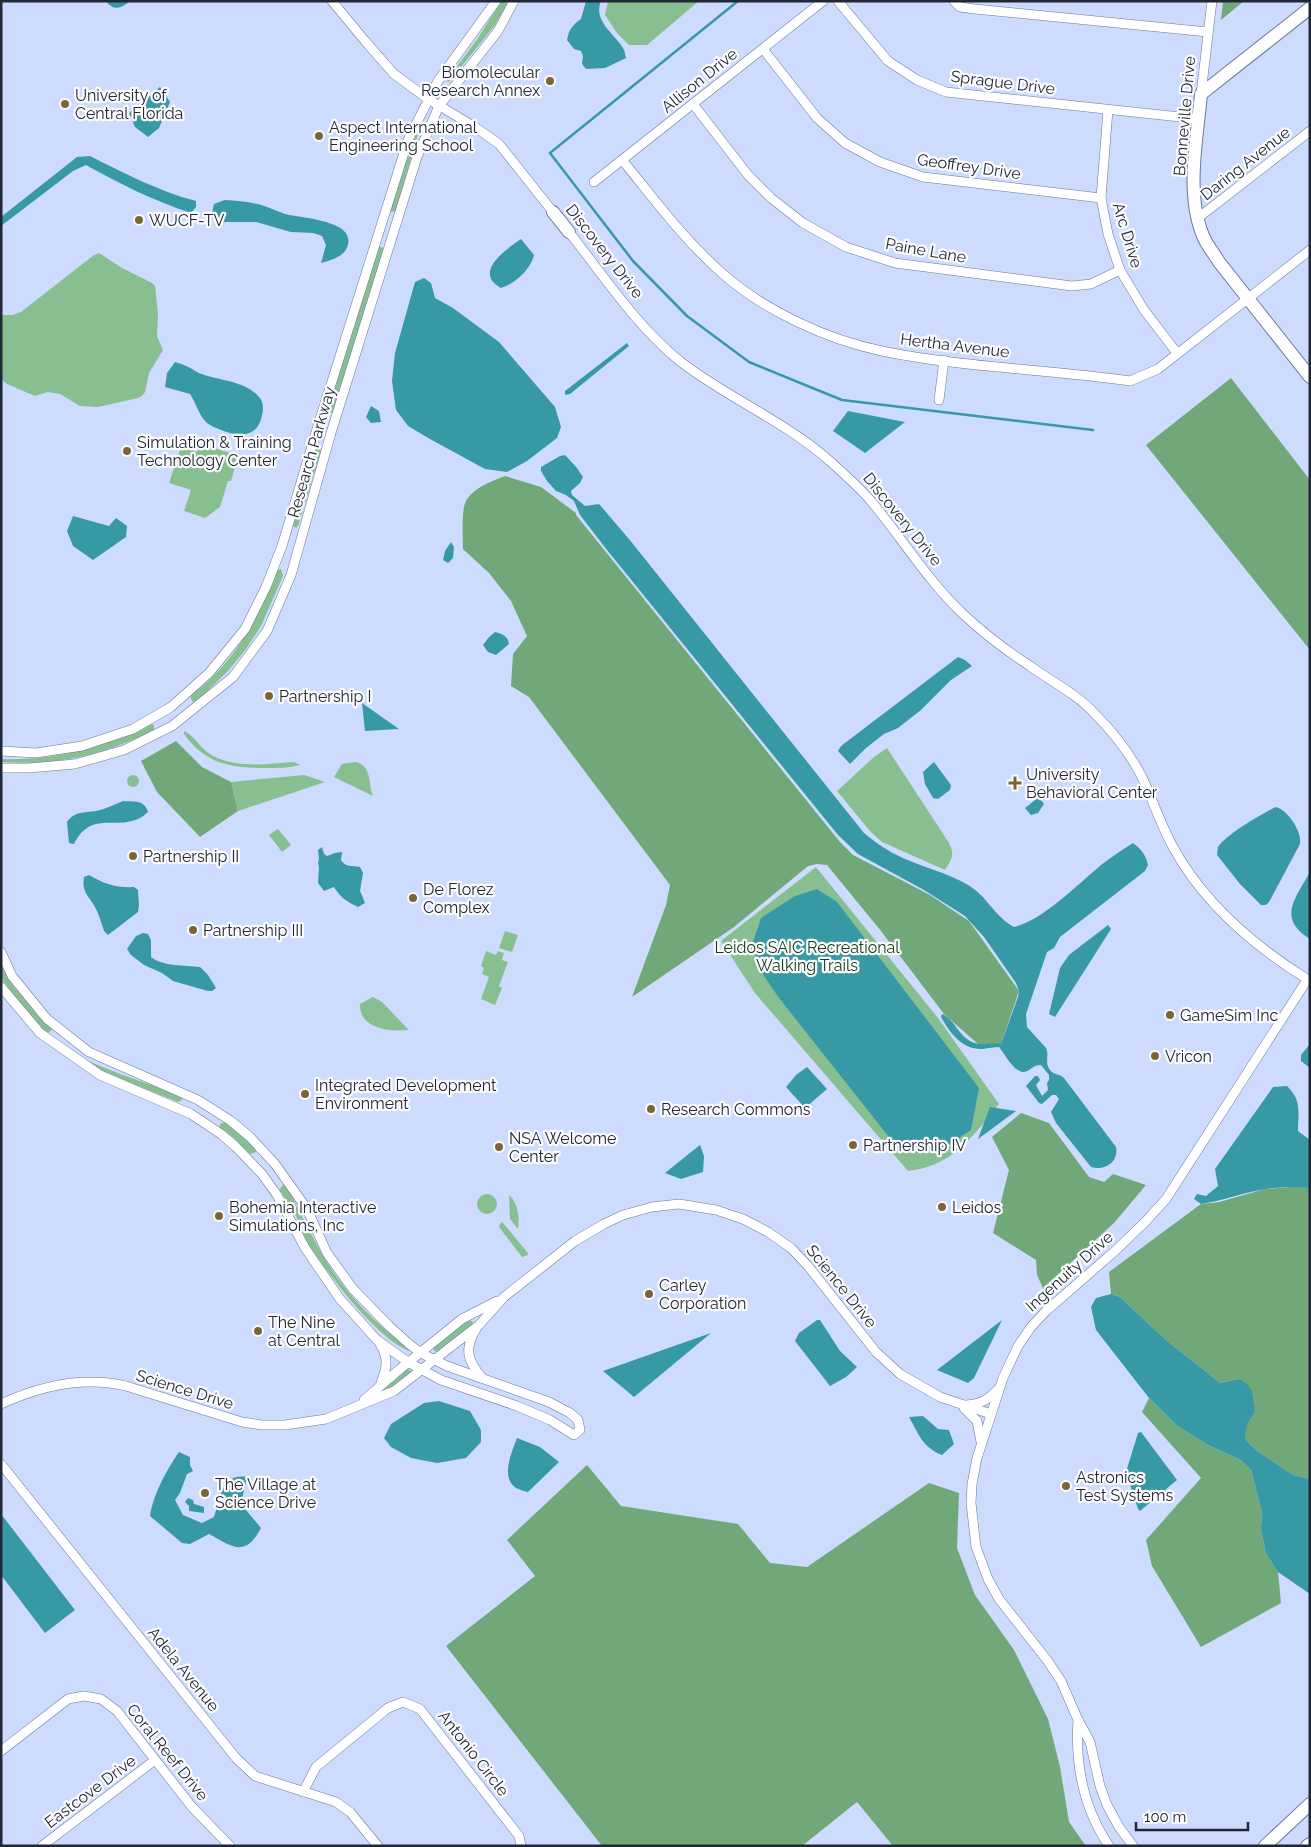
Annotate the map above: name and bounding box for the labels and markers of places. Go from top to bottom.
place label: Biomolecular Research Annex [421,63,540,100]
marker: Biomolecular Research Annex [544,75,556,87]
place label: University of Central Florida [75,86,183,123]
marker: University of Central Florida [59,98,71,110]
place label: Aspect International Engineering School [329,118,478,155]
marker: Aspect International Engineering School [313,130,325,142]
place label: WUCF-TV [149,211,224,230]
marker: WUCF-TV [133,214,145,226]
place label: Simulation & Training Technology Center [137,433,292,470]
marker: Simulation & Training Technology Center [121,445,133,457]
place label: Partnership I [279,687,371,706]
marker: Partnership I [263,690,275,702]
place label: University Behavioral Center [1026,765,1158,802]
marker: University Behavioral Center [1008,776,1022,790]
place label: Partnership II [143,847,239,866]
marker: Partnership II [127,850,139,862]
place label: De Florez Complex [423,880,494,917]
marker: De Florez Complex [407,892,419,904]
place label: Partnership III [203,921,303,940]
marker: Partnership III [187,924,199,936]
place label: GameSim Inc [1180,1006,1278,1025]
marker: GameSim Inc [1164,1009,1176,1021]
place label: Vricon [1165,1047,1212,1066]
marker: Vricon [1149,1050,1161,1062]
place label: Integrated Development Environment [315,1076,497,1113]
marker: Integrated Development Environment [299,1088,311,1100]
place label: Research Commons [661,1100,811,1119]
marker: Research Commons [645,1103,657,1115]
place label: NSA Welcome Center [509,1129,616,1166]
place label: Partnership IV [863,1136,966,1155]
marker: Partnership IV [847,1139,859,1151]
marker: NSA Welcome Center [493,1141,505,1153]
place label: Bohemia Interactive Simulations, Inc [229,1198,376,1235]
place label: Leidos [952,1198,1002,1217]
marker: Leidos [936,1201,948,1213]
marker: Bohemia Interactive Simulations, Inc [213,1210,225,1222]
place label: Carley Corporation [659,1276,746,1313]
marker: Carley Corporation [643,1288,655,1300]
place label: The Nine at Central [268,1313,340,1350]
marker: The Nine at Central [252,1325,264,1337]
place label: Astronics Test Systems [1076,1468,1173,1505]
place label: The Village at Science Drive [215,1475,317,1512]
marker: Astronics Test Systems [1060,1480,1072,1492]
marker: The Village at Science Drive [199,1487,211,1499]

